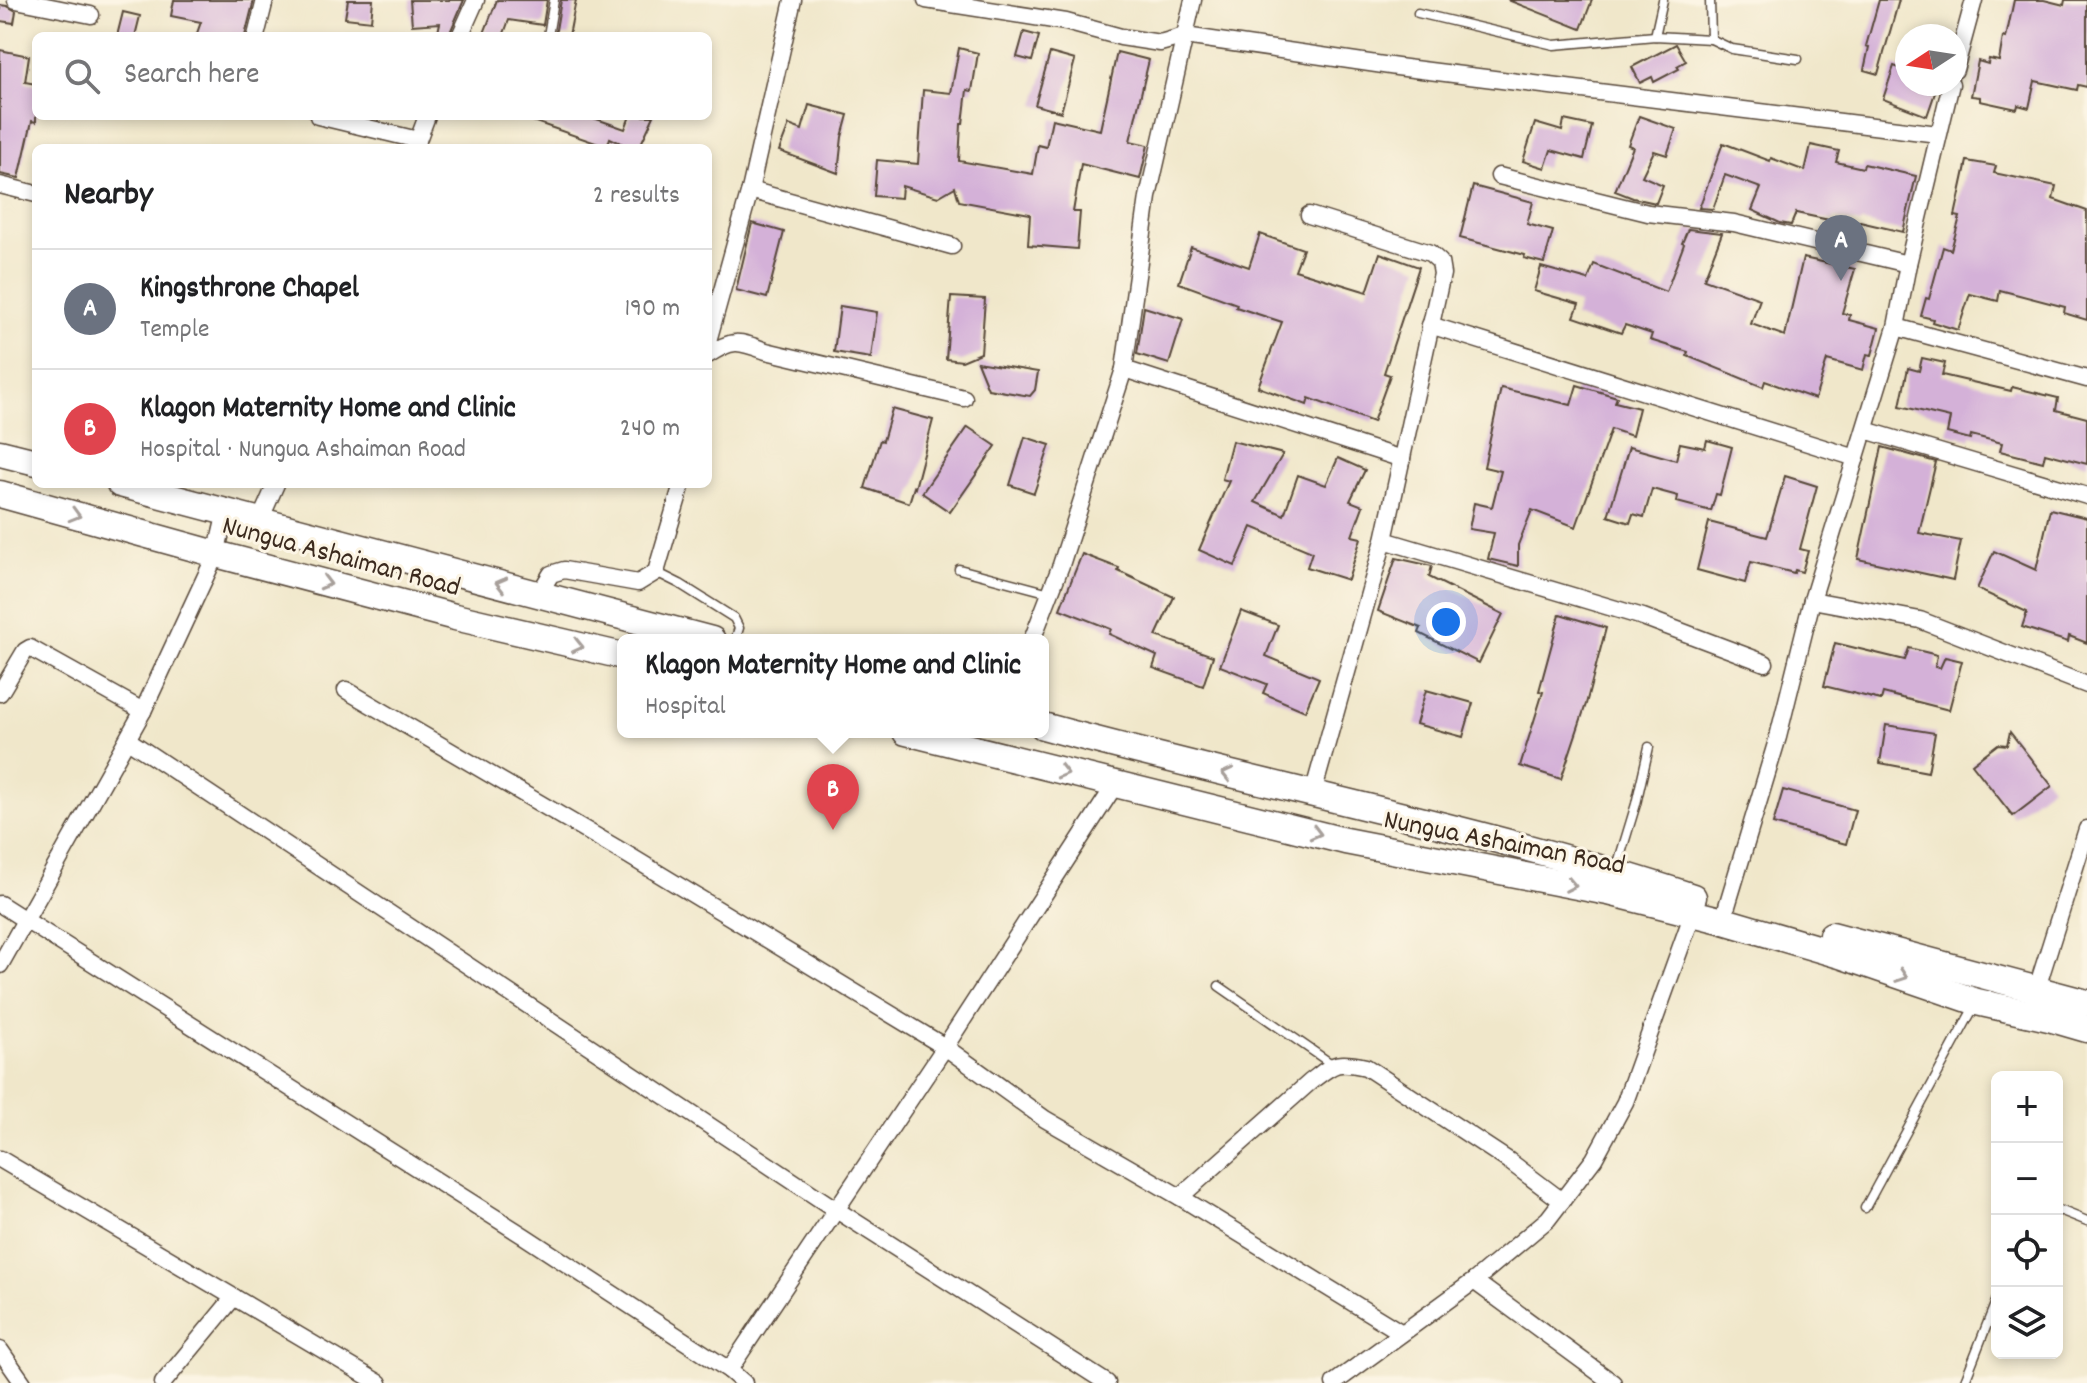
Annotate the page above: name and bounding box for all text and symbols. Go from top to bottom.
north arrow [1895,24,1967,96]
search box [32,32,712,120]
icon: search [60,54,104,98]
text: Search here [124,55,260,98]
text: Nearby [64,172,153,221]
text: 2 results [593,178,680,215]
pin: A [1815,215,1867,281]
text: Kingsthrone Chapel [140,269,359,312]
text: A [83,291,97,328]
text: 190 m [624,291,680,328]
text: Temple [140,312,209,349]
text: Klagon Maternity Home and Clinic [140,389,516,432]
text: B [84,411,96,448]
text: 240 m [620,411,680,448]
text: Hospital · Nungua Ashaiman Road [140,432,466,469]
one-way arrow [68,506,82,522]
street label: Nungua Ashaiman Road [217,508,464,610]
one-way arrow [319,574,333,590]
one-way arrow [494,577,508,594]
your location [1426,602,1466,642]
popup [617,634,1049,738]
one-way arrow [571,636,585,653]
text: Klagon Maternity Home and Clinic [645,646,1021,689]
text: Hospital [645,689,726,726]
one-way arrow [1056,762,1070,779]
pin: B [807,764,859,830]
one-way arrow [1221,766,1235,783]
street label: Nungua Ashaiman Road [1380,802,1628,888]
one-way arrow [1308,824,1322,841]
one-way arrow [1563,876,1577,893]
one-way arrow [1894,966,1908,982]
map controls [1991,1071,2063,1359]
button: + [1991,1071,2063,1143]
button: − [1991,1143,2063,1215]
button: locate [1991,1215,2063,1287]
button: layers [1991,1287,2063,1359]

